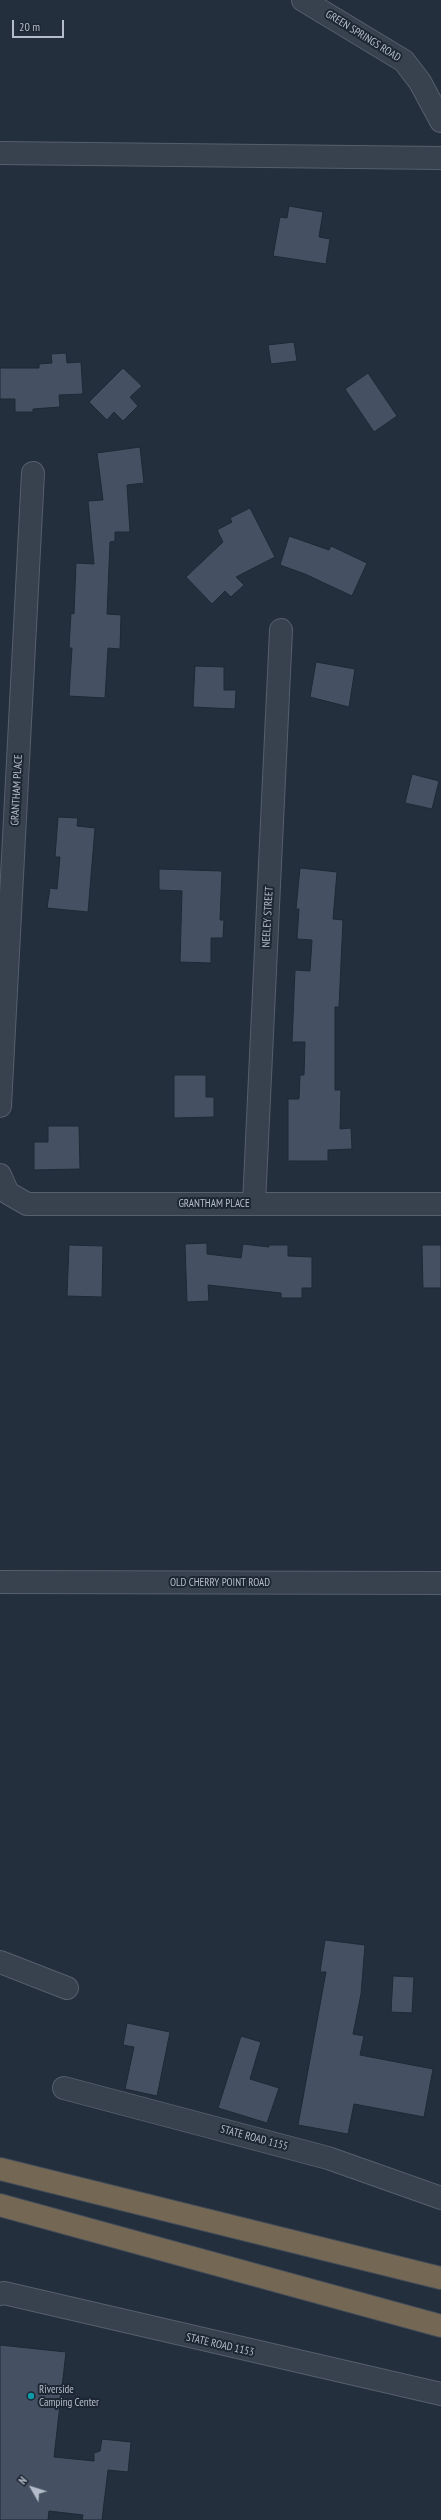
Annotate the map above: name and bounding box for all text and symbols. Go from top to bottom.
street label: GREEN SPRINGS ROAD [323,8,403,64]
scale bar [14,12,66,38]
text: 20 m [19,19,40,34]
street label: GRANTHAM PLACE [9,754,25,826]
street label: NEELEY STREET [260,886,276,948]
street label: GRANTHAM PLACE [178,1197,250,1211]
street label: OLD CHERRY POINT ROAD [170,1576,270,1590]
street label: STATE ROAD 1155 [219,2123,289,2153]
street label: STATE ROAD 1153 [185,2331,255,2359]
place label: Riverside Camping Center [39,2383,99,2409]
marker: Riverside Camping Center [26,2391,36,2401]
north arrow [12,2468,52,2508]
text: N [15,2474,30,2487]

